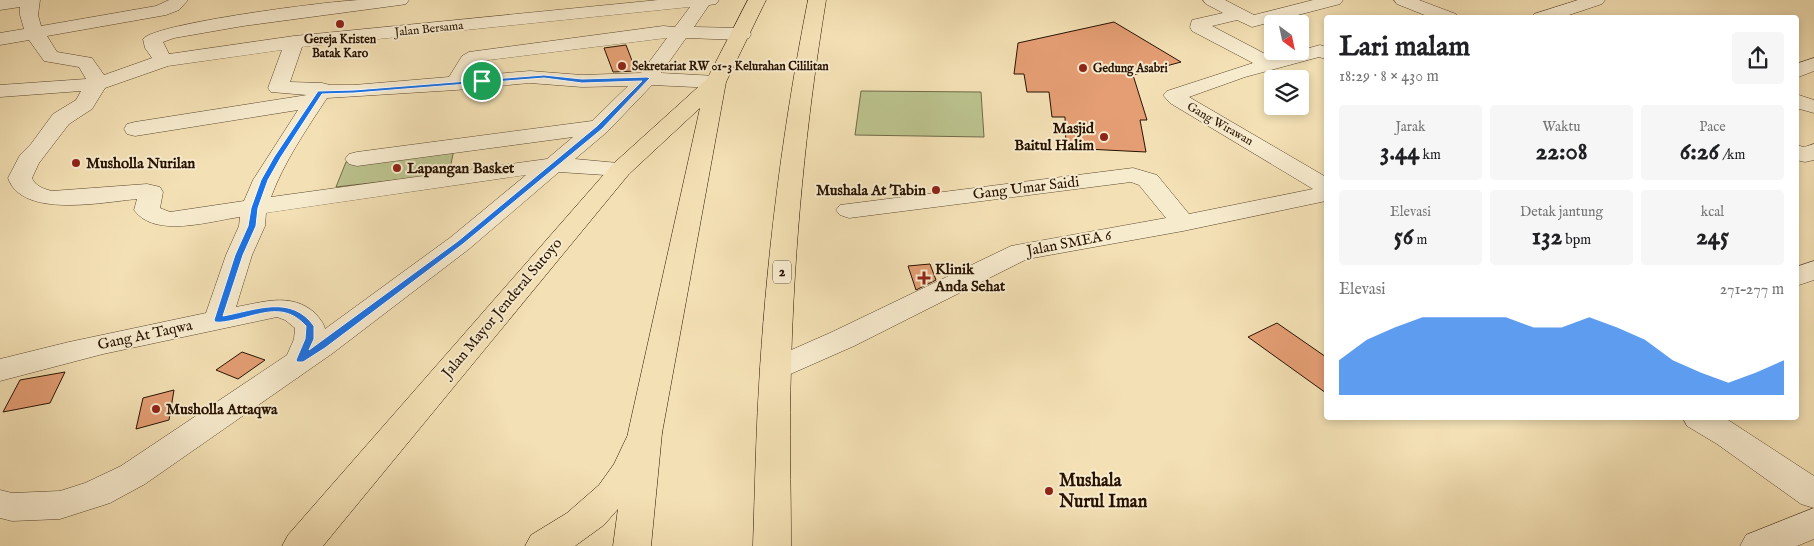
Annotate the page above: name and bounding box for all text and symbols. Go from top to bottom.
north arrow [1264,15,1309,60]
map controls [1264,15,1309,115]
marker: Gereja Kristen Batak Karo [334,18,346,30]
street label: Jalan Bersama [392,18,465,41]
text: Lari malam [1339,30,1470,65]
place label: Gereja Kristen Batak Karo [304,32,377,61]
button: share [1732,32,1784,84]
place label: Sekretariat RW 01-3 Kelurahan Cililitan [632,59,829,74]
pin [461,60,503,102]
marker: Sekretariat RW 01-3 Kelurahan Cililitan [616,60,628,72]
place label: Gedung Asabri [1093,61,1168,77]
marker: Gedung Asabri [1077,62,1089,74]
icon: arrive [468,67,496,95]
text: 18:29 · 8 × 430 m [1339,67,1439,87]
button: layers [1264,70,1309,115]
street label: Gang Wirawan [1184,99,1256,149]
text: Jarak [1395,118,1426,136]
text: Waktu [1542,118,1581,136]
text: Pace [1699,118,1726,136]
place label: Masjid Baitul Halim [1014,119,1095,155]
marker: Masjid Baitul Halim [1098,131,1110,143]
text: 3.44 [1380,136,1420,168]
text: 22:08 [1535,136,1588,168]
text: 6:26 [1680,136,1719,168]
text: km [1420,146,1441,164]
text: /km [1719,146,1745,164]
place label: Musholla Nurilan [86,154,195,173]
marker: Musholla Nurilan [70,157,82,169]
place label: Lapangan Basket [407,159,515,178]
marker: Lapangan Basket [391,162,403,174]
street label: Gang Umar Saidi [972,172,1080,204]
place label: Mushala At Tabin [816,181,926,200]
marker: Mushala At Tabin [930,184,942,196]
text: Elevasi [1390,203,1431,221]
text: Detak jantung [1520,203,1603,221]
text: kcal [1701,203,1724,221]
text: 56 [1394,221,1413,253]
text: 132 [1532,221,1562,253]
text: 245 [1696,221,1729,253]
street label: Jalan SMEA 6 [1023,225,1114,261]
text: m [1413,231,1427,249]
text: bpm [1562,231,1591,249]
street label: Jalan Mayor Jenderal Sutoyo [437,234,566,383]
road number: 2 [773,260,791,284]
place label: Klinik Anda Sehat [934,260,1006,296]
marker: Klinik Anda Sehat [917,271,931,285]
text: Elevasi [1339,280,1386,300]
text: 271–277 m [1720,280,1784,300]
street label: Gang At Taqwa [96,316,195,354]
place label: Musholla Attaqwa [166,400,278,419]
marker: Musholla Attaqwa [150,403,162,415]
place label: Mushala Nurul Iman [1058,470,1148,514]
marker: Mushala Nurul Iman [1043,485,1055,497]

